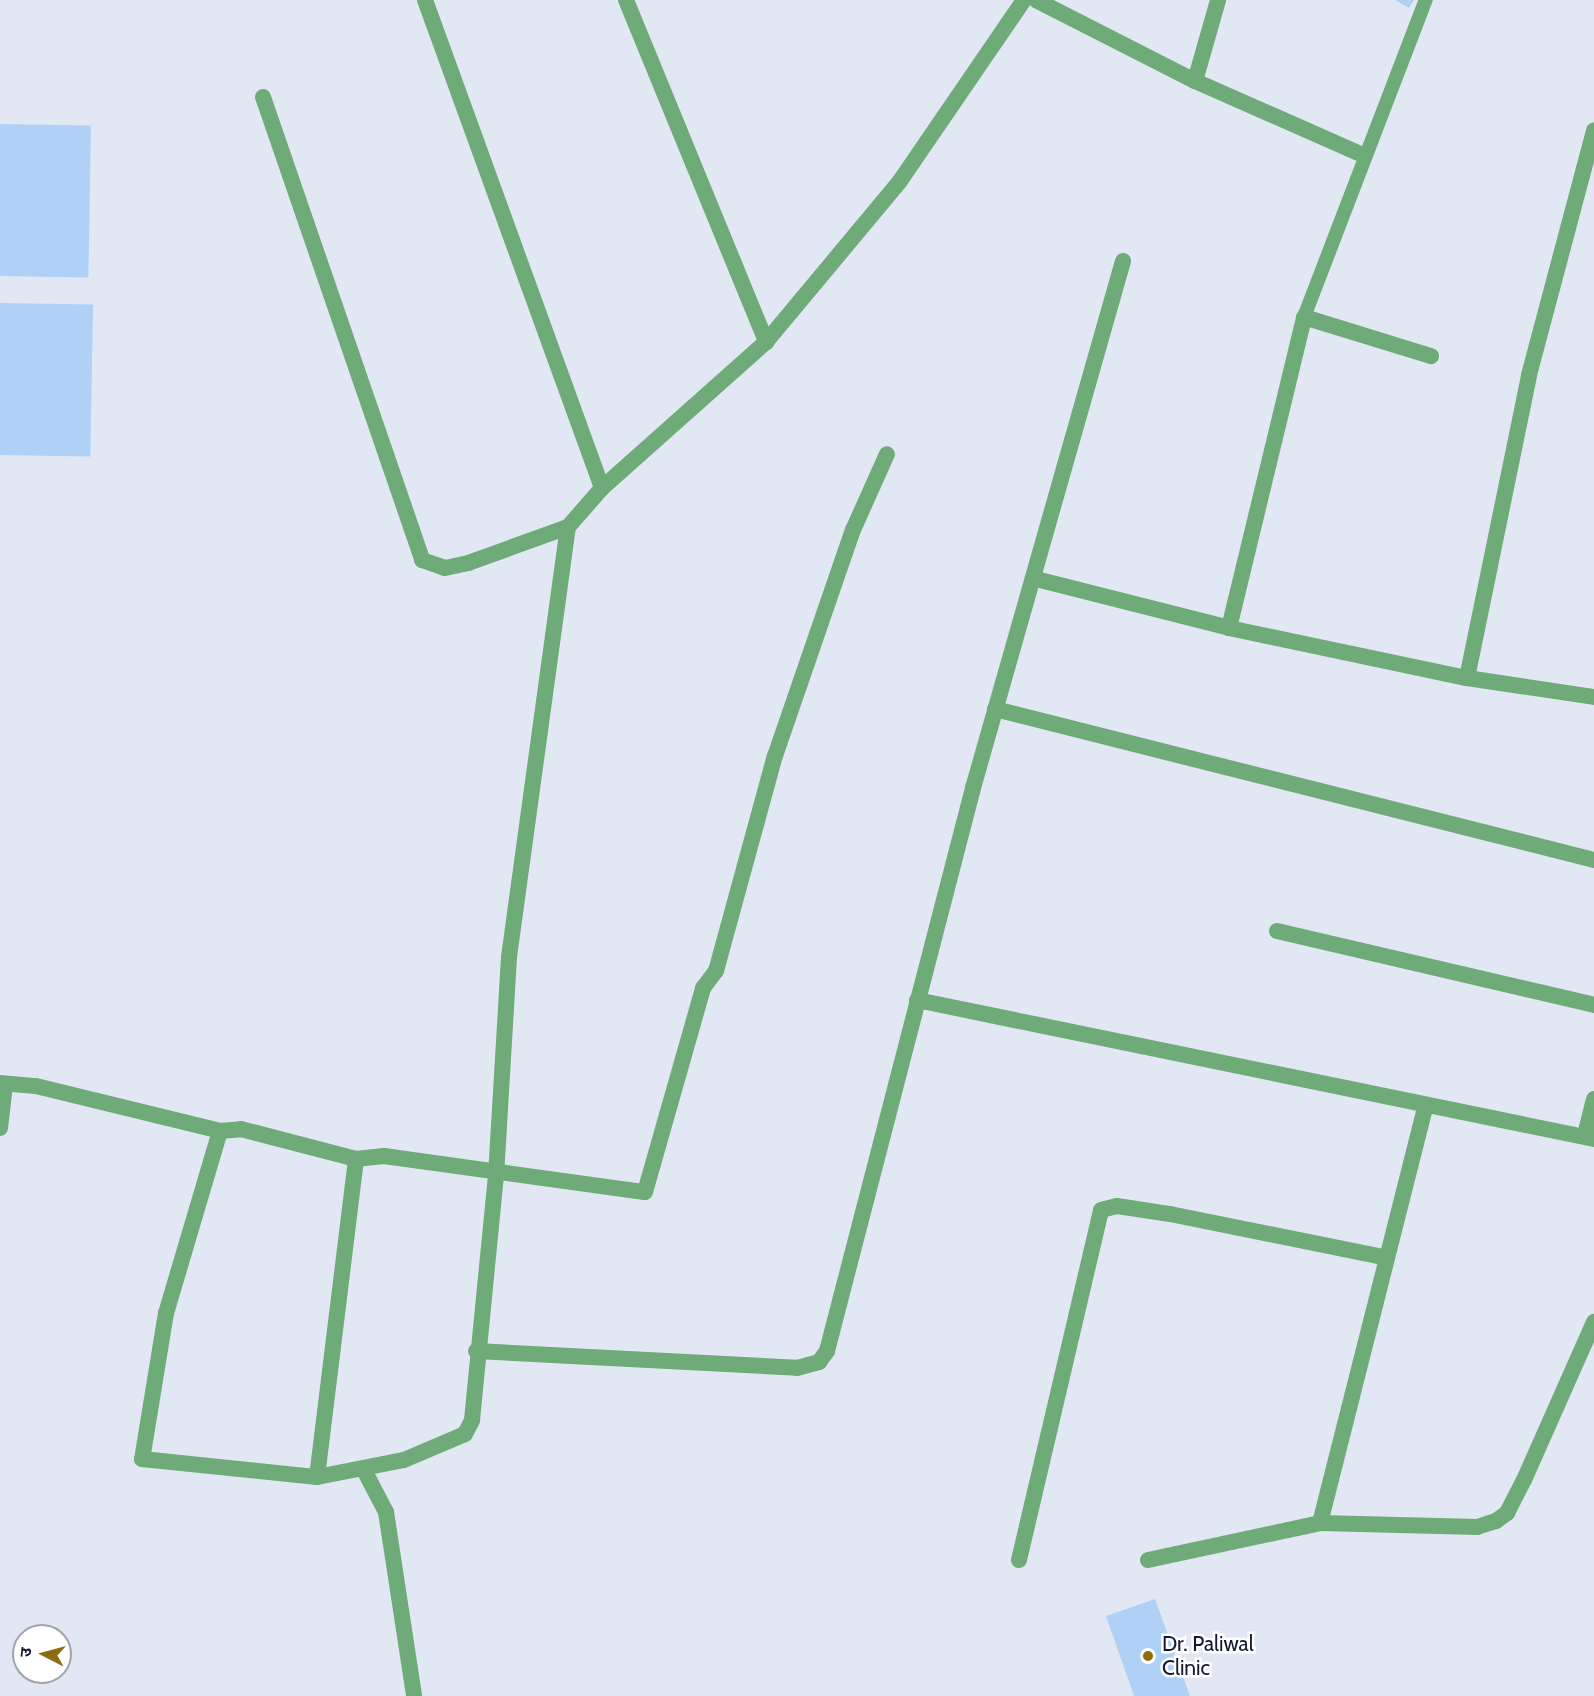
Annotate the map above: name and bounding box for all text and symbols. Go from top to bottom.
north arrow [12,1624,72,1684]
place label: Dr. Paliwal Clinic [1162,1631,1254,1681]
text: उ [16,1647,36,1658]
marker: Dr. Paliwal Clinic [1139,1647,1157,1665]

